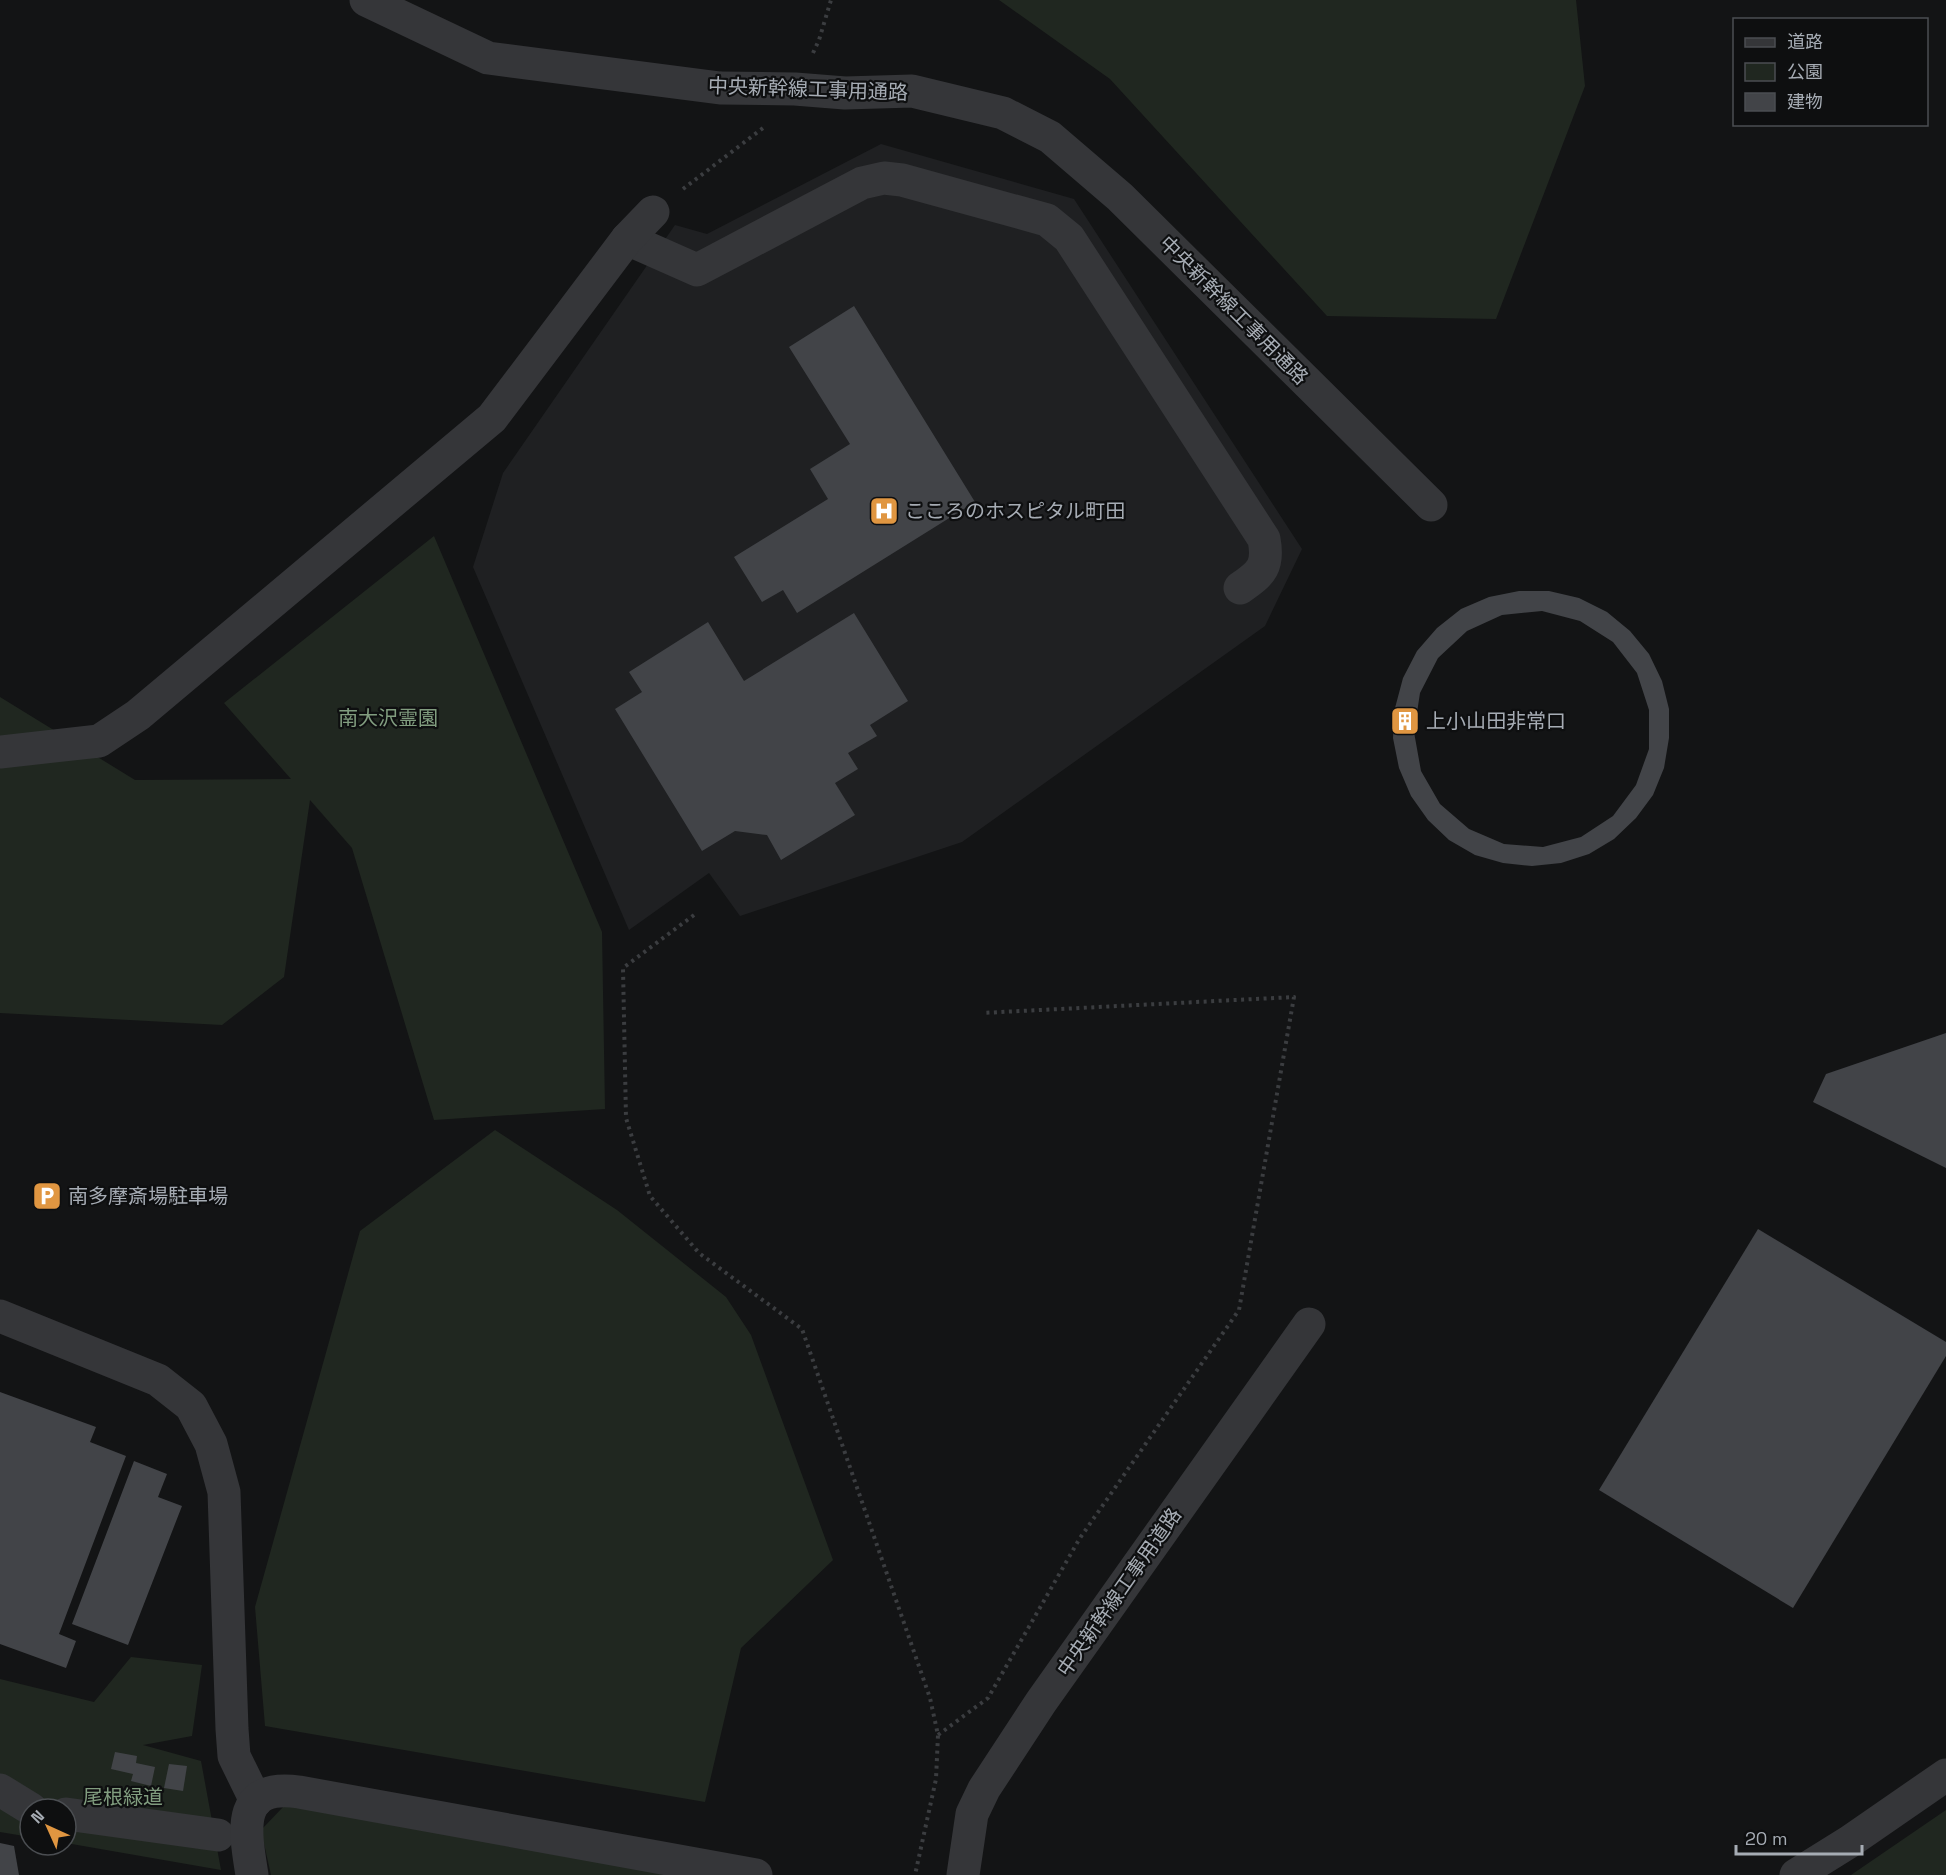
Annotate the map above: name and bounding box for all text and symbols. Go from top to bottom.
legend [1733,18,1928,126]
text: 道路 [1787,30,1823,53]
text: 公園 [1787,60,1823,83]
street label: 中央新幹線工事用通路 [708,73,908,105]
text: 建物 [1787,90,1823,113]
street label: 中央新幹線工事用通路 [1154,230,1314,390]
hospital icon: こころのホスピタル町田 [868,495,900,527]
place label: こころのホスピタル町田 [905,498,1125,524]
park label: 南大沢霊園 [338,705,438,731]
building icon: 上小山田非常口 [1389,705,1421,737]
place label: 上小山田非常口 [1426,708,1566,734]
parking icon: 南多摩斎場駐車場 [31,1180,63,1212]
place label: 南多摩斎場駐車場 [68,1183,228,1209]
street label: 中央新幹線工事用道路 [1051,1503,1187,1681]
park label: 尾根緑道 [83,1784,163,1810]
north arrow [18,1797,78,1857]
text: N [27,1806,49,1828]
scale bar [1736,1818,1862,1856]
text: 20 m [1745,1827,1788,1850]

